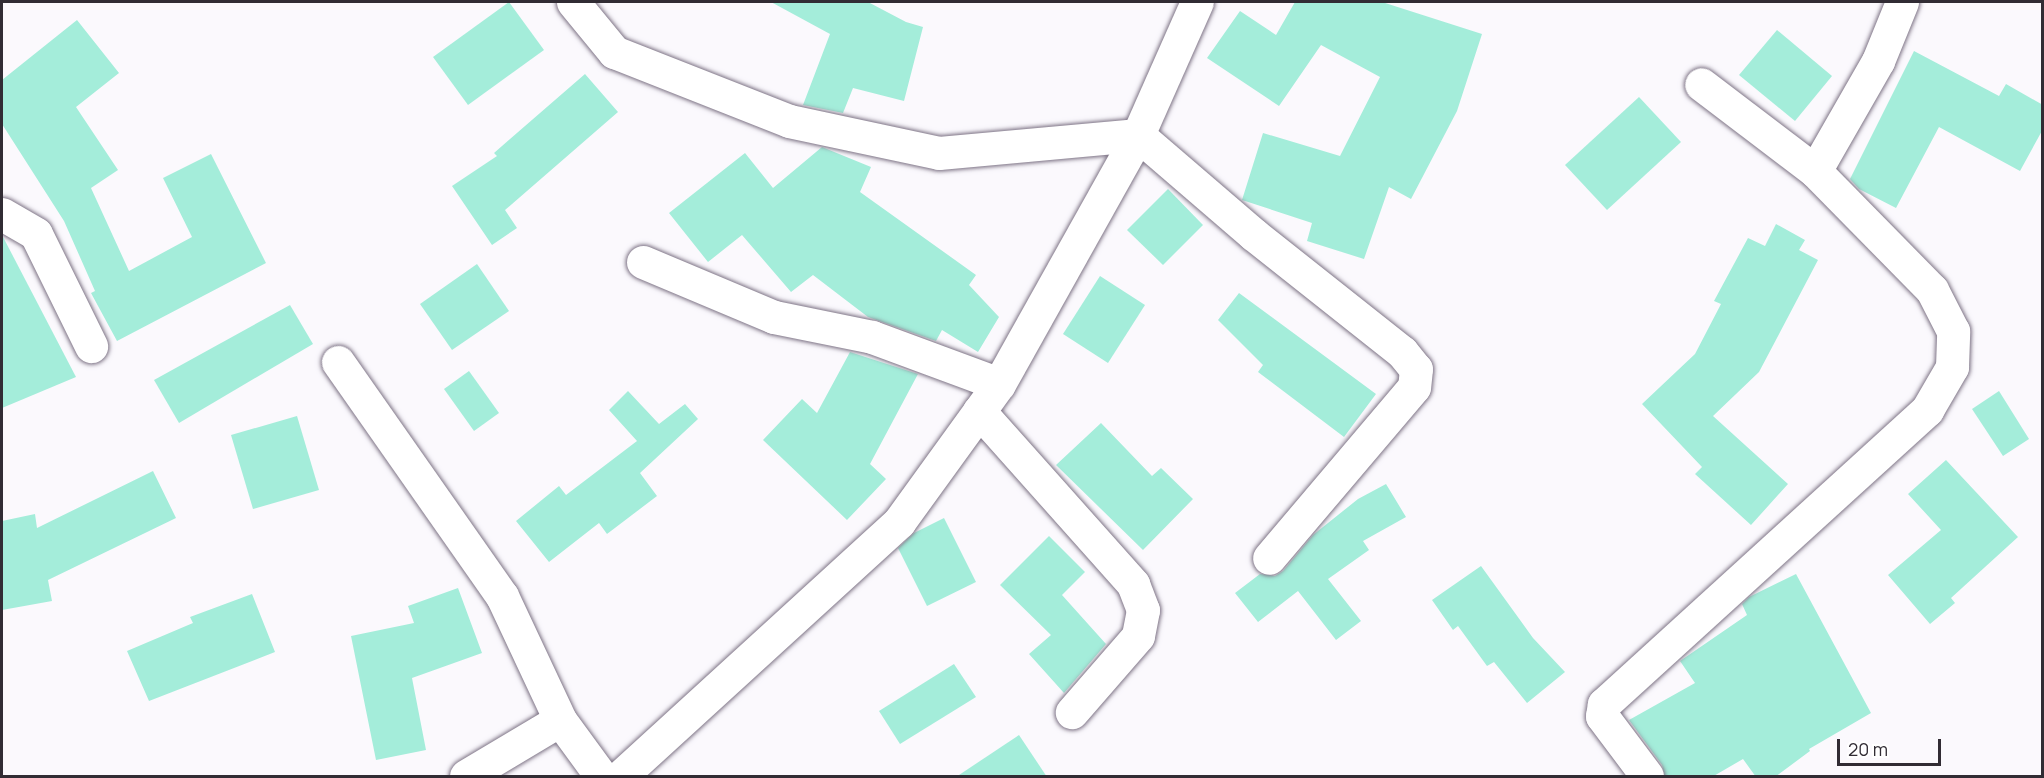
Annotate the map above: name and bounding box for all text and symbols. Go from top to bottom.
scale bar [1840,727,1944,765]
text: 20 m [1848,737,1888,761]

